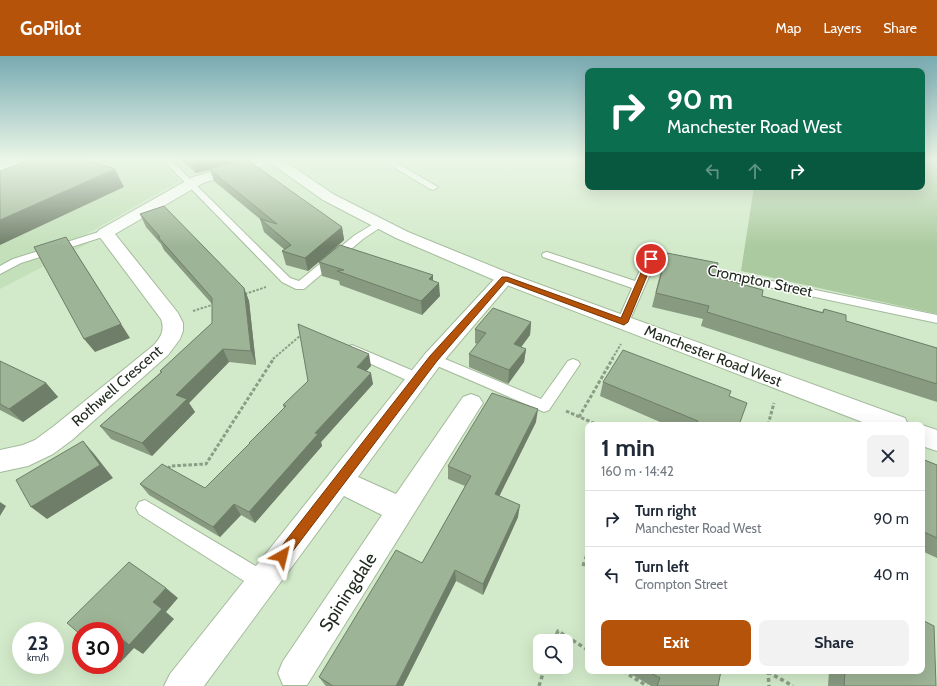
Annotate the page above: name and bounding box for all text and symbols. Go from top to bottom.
text: GoPilot [20,17,81,40]
text: Map [776,19,801,37]
text: Layers [823,19,861,37]
text: Share [883,19,917,37]
text: 90 m [667,82,733,116]
icon: right [601,84,653,136]
text: Manchester Road West [667,116,842,138]
icon: left [702,160,724,182]
icon: ahead [744,160,766,182]
icon: right [786,160,808,182]
pin [634,242,668,276]
icon: arrive [640,248,662,270]
street label: Crompton Street [706,261,814,301]
street label: Manchester Road West [642,321,784,391]
street label: Rothwell Crescent [68,342,166,430]
text: 1 min [601,433,655,462]
button: close [867,435,909,477]
text: 160 m · 14:42 [601,463,674,479]
text: Turn right [635,502,696,520]
icon: right [601,508,623,530]
text: 90 m [873,510,909,528]
text: Manchester Road West [635,520,761,536]
position arrow [261,535,303,577]
street label: Spiningdale [314,549,382,635]
text: Turn left [635,558,689,576]
icon: left [601,564,623,586]
text: 40 m [873,566,909,584]
text: Crompton Street [635,576,728,592]
button: Exit [601,620,751,666]
button: Share [759,620,909,666]
speed limit sign: 30 [72,622,124,674]
text: 23 [27,631,49,655]
map controls [533,634,573,674]
button: search [533,634,573,674]
text: km/h [27,651,49,664]

